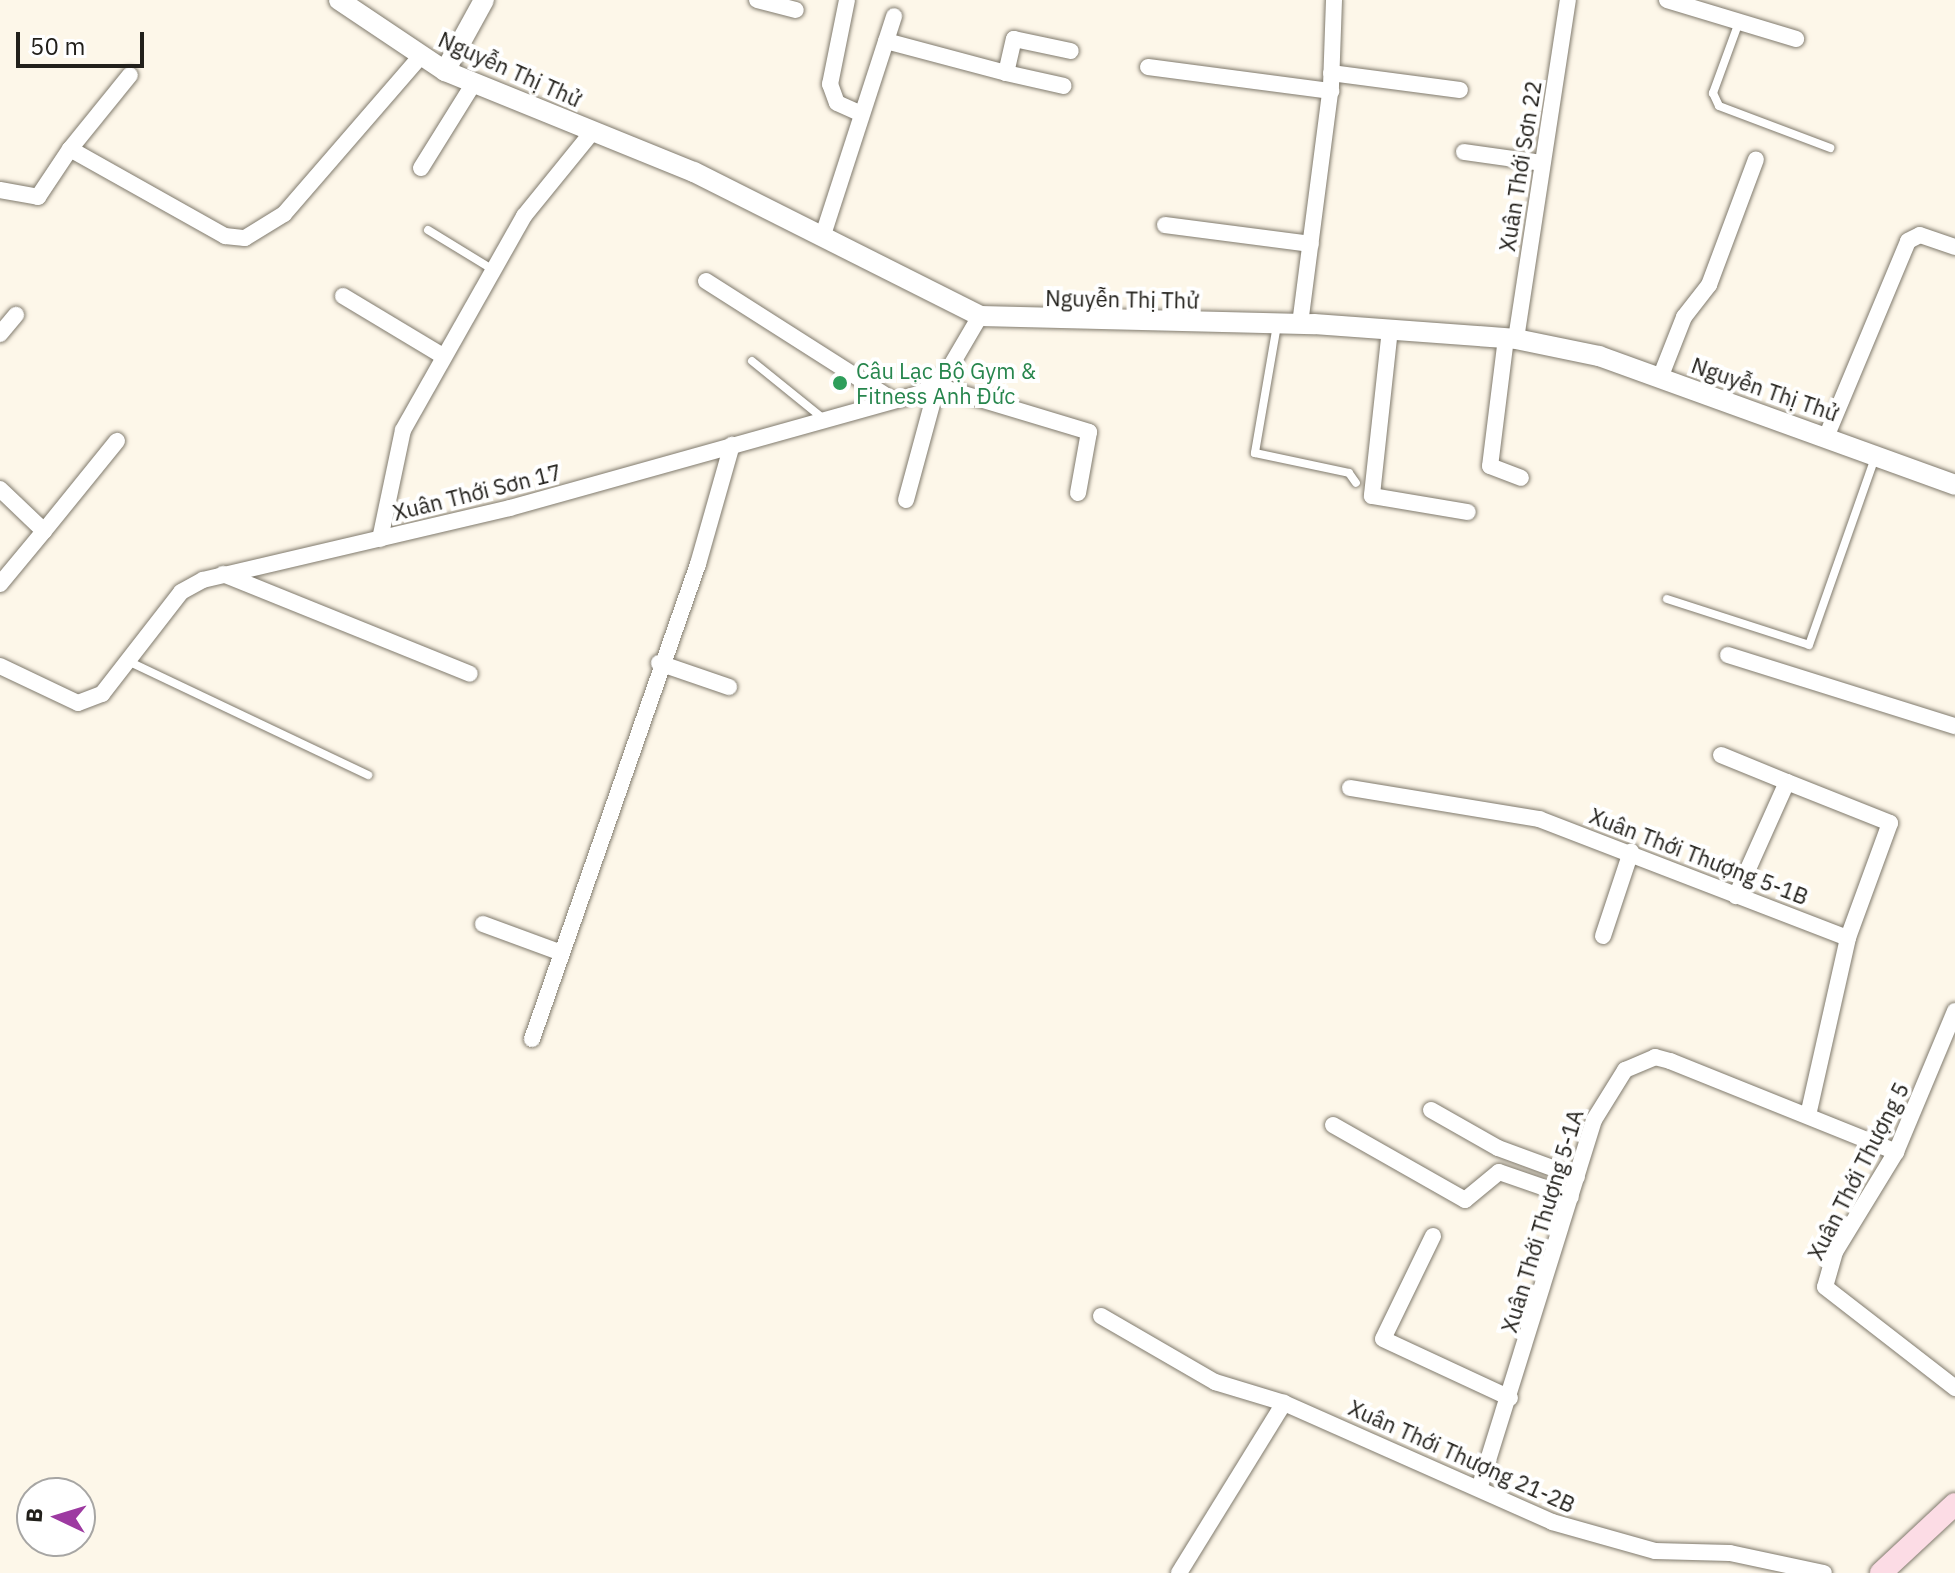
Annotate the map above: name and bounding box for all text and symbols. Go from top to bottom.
scale bar [20,16,148,66]
street label: Nguyễn Thị Thử [434,26,586,112]
text: 50 m [30,30,85,62]
street label: Xuân Thới Sơn 22 [1493,79,1547,253]
street label: Nguyễn Thị Thử [1045,284,1199,314]
street label: Nguyễn Thị Thử [1688,352,1842,426]
place label: Câu Lạc Bộ Gym & Fitness Anh Đức [856,357,1036,408]
marker: Câu Lạc Bộ Gym & Fitness Anh Đức [831,374,849,392]
street label: Xuân Thới Sơn 17 [390,458,564,526]
street label: Xuân Thới Thượng 5-1B [1586,802,1812,910]
street label: Xuân Thới Thượng 5 [1802,1078,1914,1264]
street label: Xuân Thới Thượng 5-1A [1495,1106,1589,1336]
street label: Xuân Thới Thượng 21-2B [1345,1394,1579,1518]
north arrow [16,1477,96,1557]
text: B [19,1507,49,1524]

